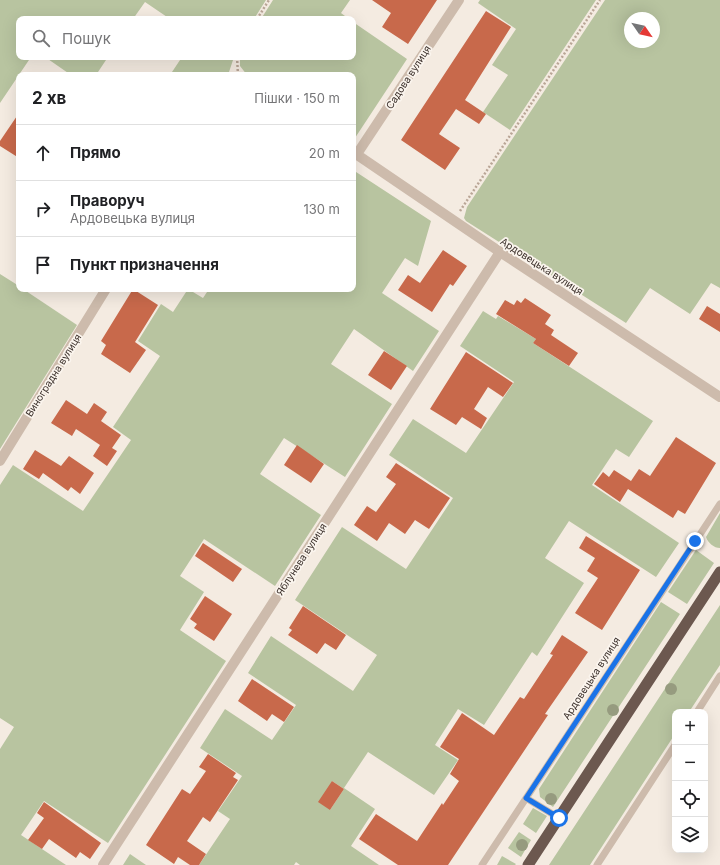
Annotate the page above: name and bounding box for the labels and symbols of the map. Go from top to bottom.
north arrow [624,12,660,48]
street label: Садова вулиця [383,43,433,111]
street label: Ардовецька вулиця [498,235,586,297]
street label: Виноградна вулиця [23,331,83,419]
street label: Яблунева вулиця [273,521,329,597]
route end [686,532,704,550]
street label: Ардовецька вулиця [560,634,622,722]
route start [550,809,568,827]

